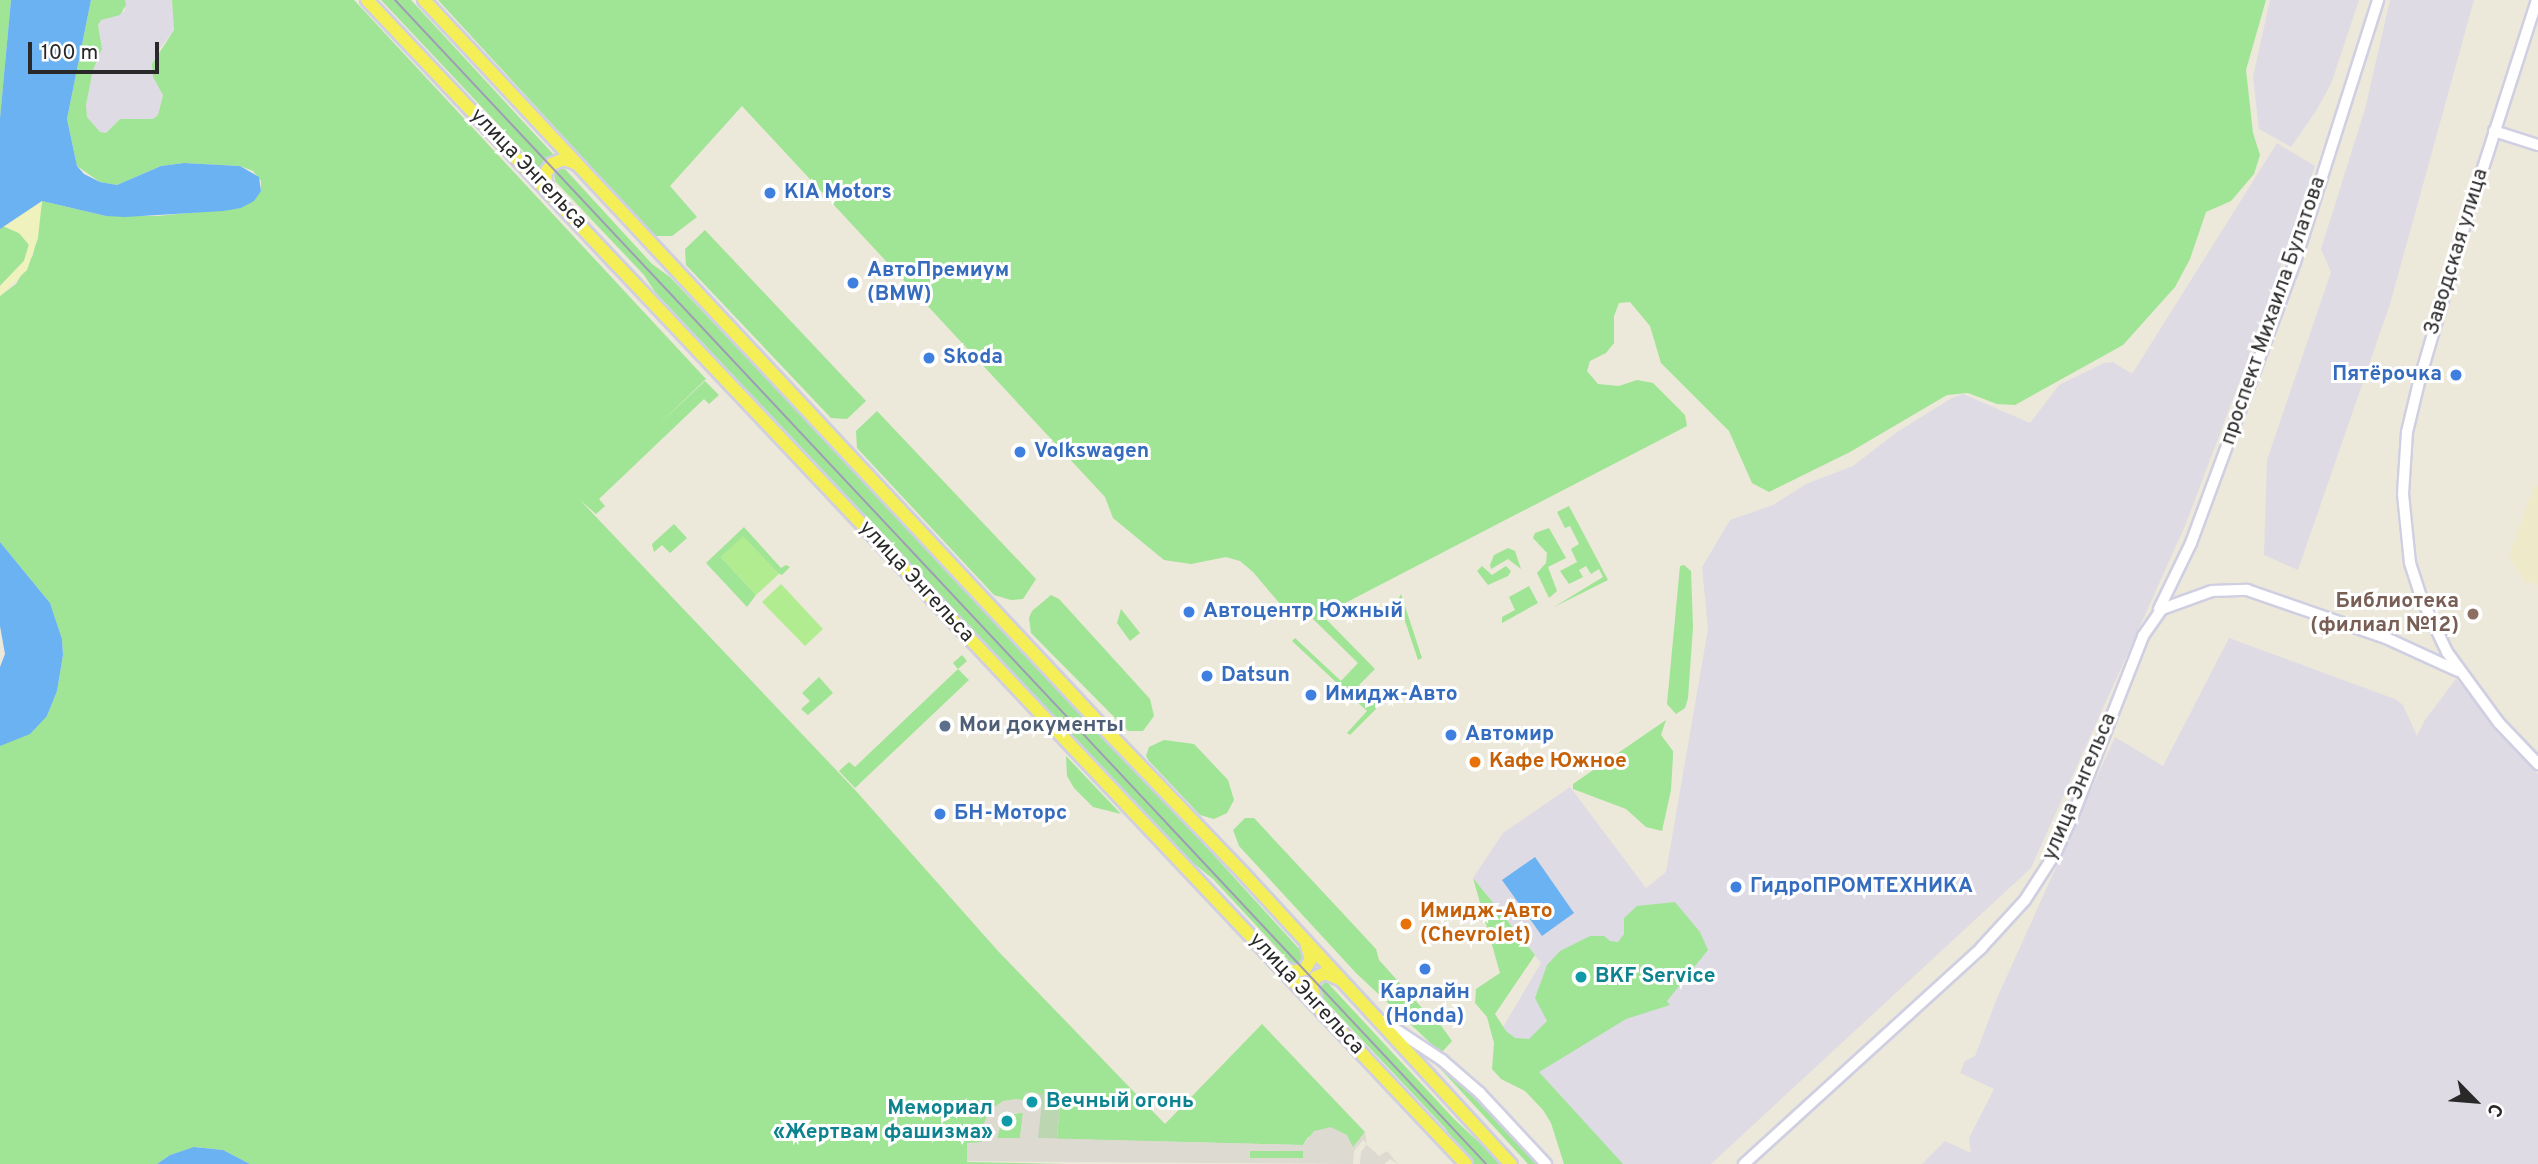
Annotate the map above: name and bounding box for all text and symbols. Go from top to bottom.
scale bar [32,28,163,72]
text: 100 m [41,40,98,67]
street label: улица Энгельса [464,104,592,234]
street label: Заводская улица [2420,166,2494,338]
street label: проспект Михаила Булатова [2216,174,2332,448]
place label: KIA Motors [784,180,893,206]
marker: KIA Motors [762,185,778,201]
place label: АвтоПремиум (BMW) [867,258,1009,308]
marker: АвтоПремиум (BMW) [845,275,861,291]
place label: Skoda [943,345,1003,371]
marker: Skoda [921,350,937,366]
place label: Пятёрочка [2332,362,2442,388]
marker: Пятёрочка [2448,367,2464,383]
place label: Volkswagen [1034,439,1149,465]
marker: Volkswagen [1012,444,1028,460]
street label: улица Энгельса [853,516,979,648]
place label: Библиотека (филиал №12) [2310,589,2459,639]
place label: Автоцентр Южный [1203,599,1403,625]
marker: Автоцентр Южный [1181,604,1197,620]
marker: Библиотека (филиал №12) [2465,606,2481,622]
place label: Datsun [1221,663,1290,689]
marker: Datsun [1199,668,1215,684]
place label: Имидж-Авто [1325,682,1458,708]
marker: Имидж-Авто [1303,687,1319,703]
street label: улица Энгельса [2038,710,2122,864]
place label: Мои документы [959,713,1124,739]
marker: Мои документы [937,718,953,734]
place label: Автомир [1465,722,1554,748]
marker: Автомир [1443,727,1459,743]
place label: Кафе Южное [1489,749,1627,775]
marker: Кафе Южное [1467,754,1483,770]
place label: БН-Моторс [954,801,1067,827]
marker: БН-Моторс [932,806,948,822]
place label: ГидроПРОМТЕХНИКА [1750,874,1973,900]
marker: ГидроПРОМТЕХНИКА [1728,879,1744,895]
place label: Имидж-Авто (Chevrolet) [1420,899,1553,949]
marker: Имидж-Авто (Chevrolet) [1398,916,1414,932]
street label: улица Энгельса [1243,928,1369,1060]
marker: Карлайн (Honda) [1417,961,1433,977]
place label: BKF Service [1595,964,1715,990]
marker: BKF Service [1573,969,1589,985]
place label: Карлайн (Honda) [1380,980,1470,1030]
north arrow [2440,1066,2510,1136]
place label: Вечный огонь [1046,1089,1194,1115]
marker: Вечный огонь [1024,1094,1040,1110]
place label: Мемориал «Жертвам фашизма» [773,1096,993,1146]
text: С [2481,1099,2507,1120]
marker: Мемориал «Жертвам фашизма» [999,1113,1015,1129]

